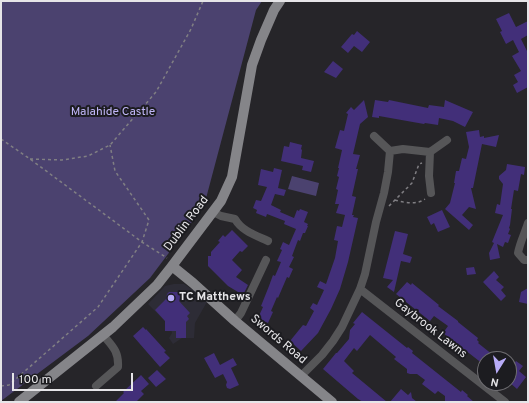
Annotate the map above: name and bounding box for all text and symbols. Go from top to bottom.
park label: Malahide Castle [71,106,155,120]
street label: Dublin Road [162,194,212,254]
place label: TC Matthews [179,291,251,305]
marker: TC Matthews [166,293,176,303]
street label: Gaybrook Lawns [391,296,469,362]
street label: Swords Road [247,312,309,368]
north arrow [477,351,517,391]
scale bar [14,365,135,391]
text: 100 m [19,372,52,388]
text: N [490,374,500,389]

